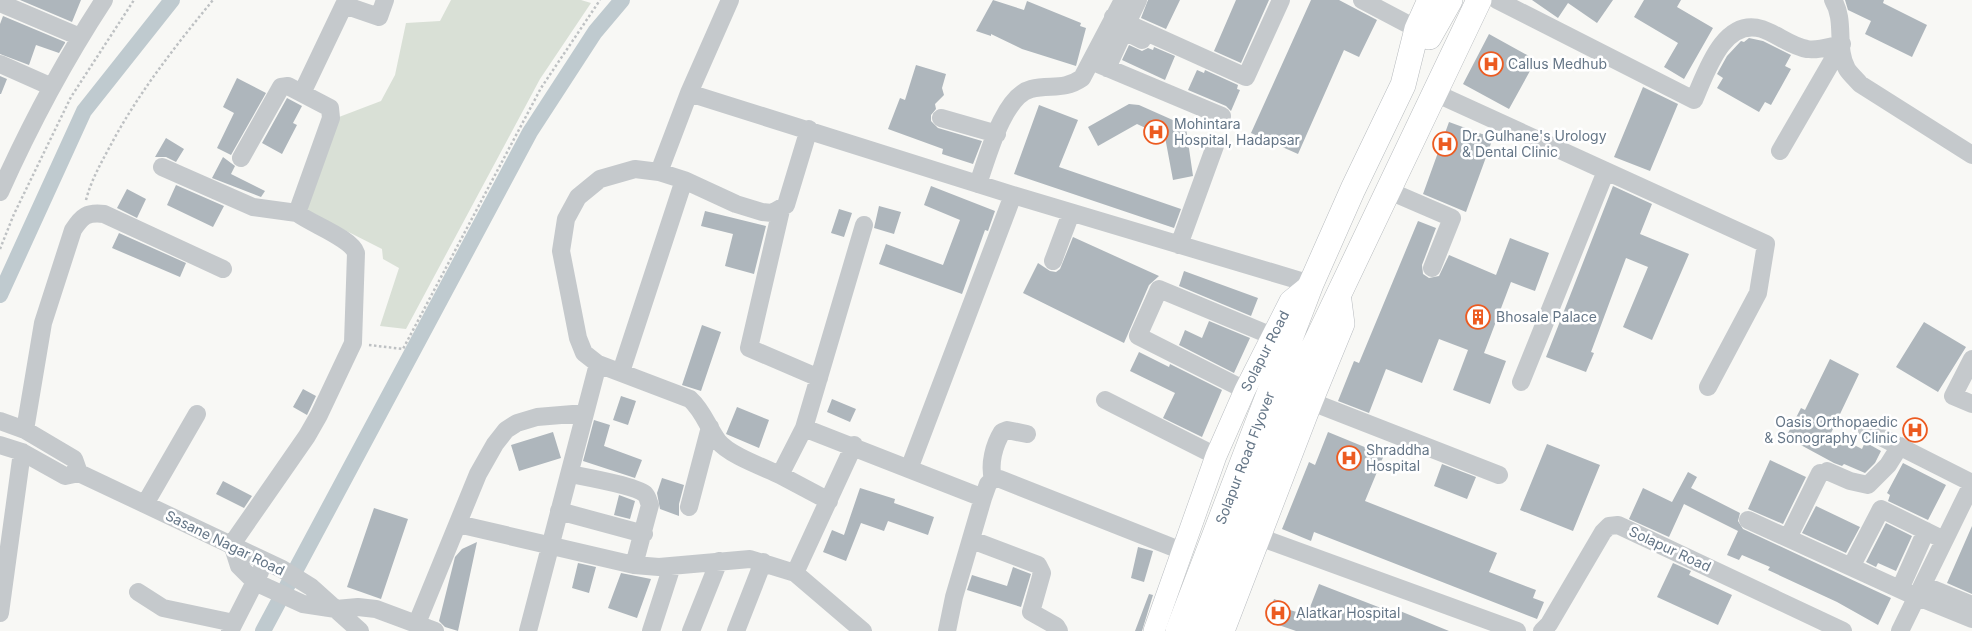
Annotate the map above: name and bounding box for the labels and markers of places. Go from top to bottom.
hospital icon: Callus Medhub [1478,51,1504,77]
place label: Callus Medhub [1508,55,1607,72]
place label: Mohintara Hospital, Hadapsar [1174,115,1300,148]
hospital icon: Mohintara Hospital, Hadapsar [1143,119,1169,145]
place label: Dr. Gulhane's Urology & Dental Clinic [1462,127,1607,160]
hospital icon: Dr. Gulhane's Urology & Dental Clinic [1432,131,1458,157]
building icon: Bhosale Palace [1465,304,1491,330]
place label: Bhosale Palace [1496,308,1597,325]
place label: Oasis Orthopaedic & Sonography Clinic [1764,413,1898,446]
hospital icon: Oasis Orthopaedic & Sonography Clinic [1902,417,1928,443]
place label: Shraddha Hospital [1366,441,1430,474]
hospital icon: Shraddha Hospital [1336,445,1362,471]
hospital icon: Alatkar Hospital [1265,600,1291,626]
place label: Alatkar Hospital [1296,604,1400,621]

